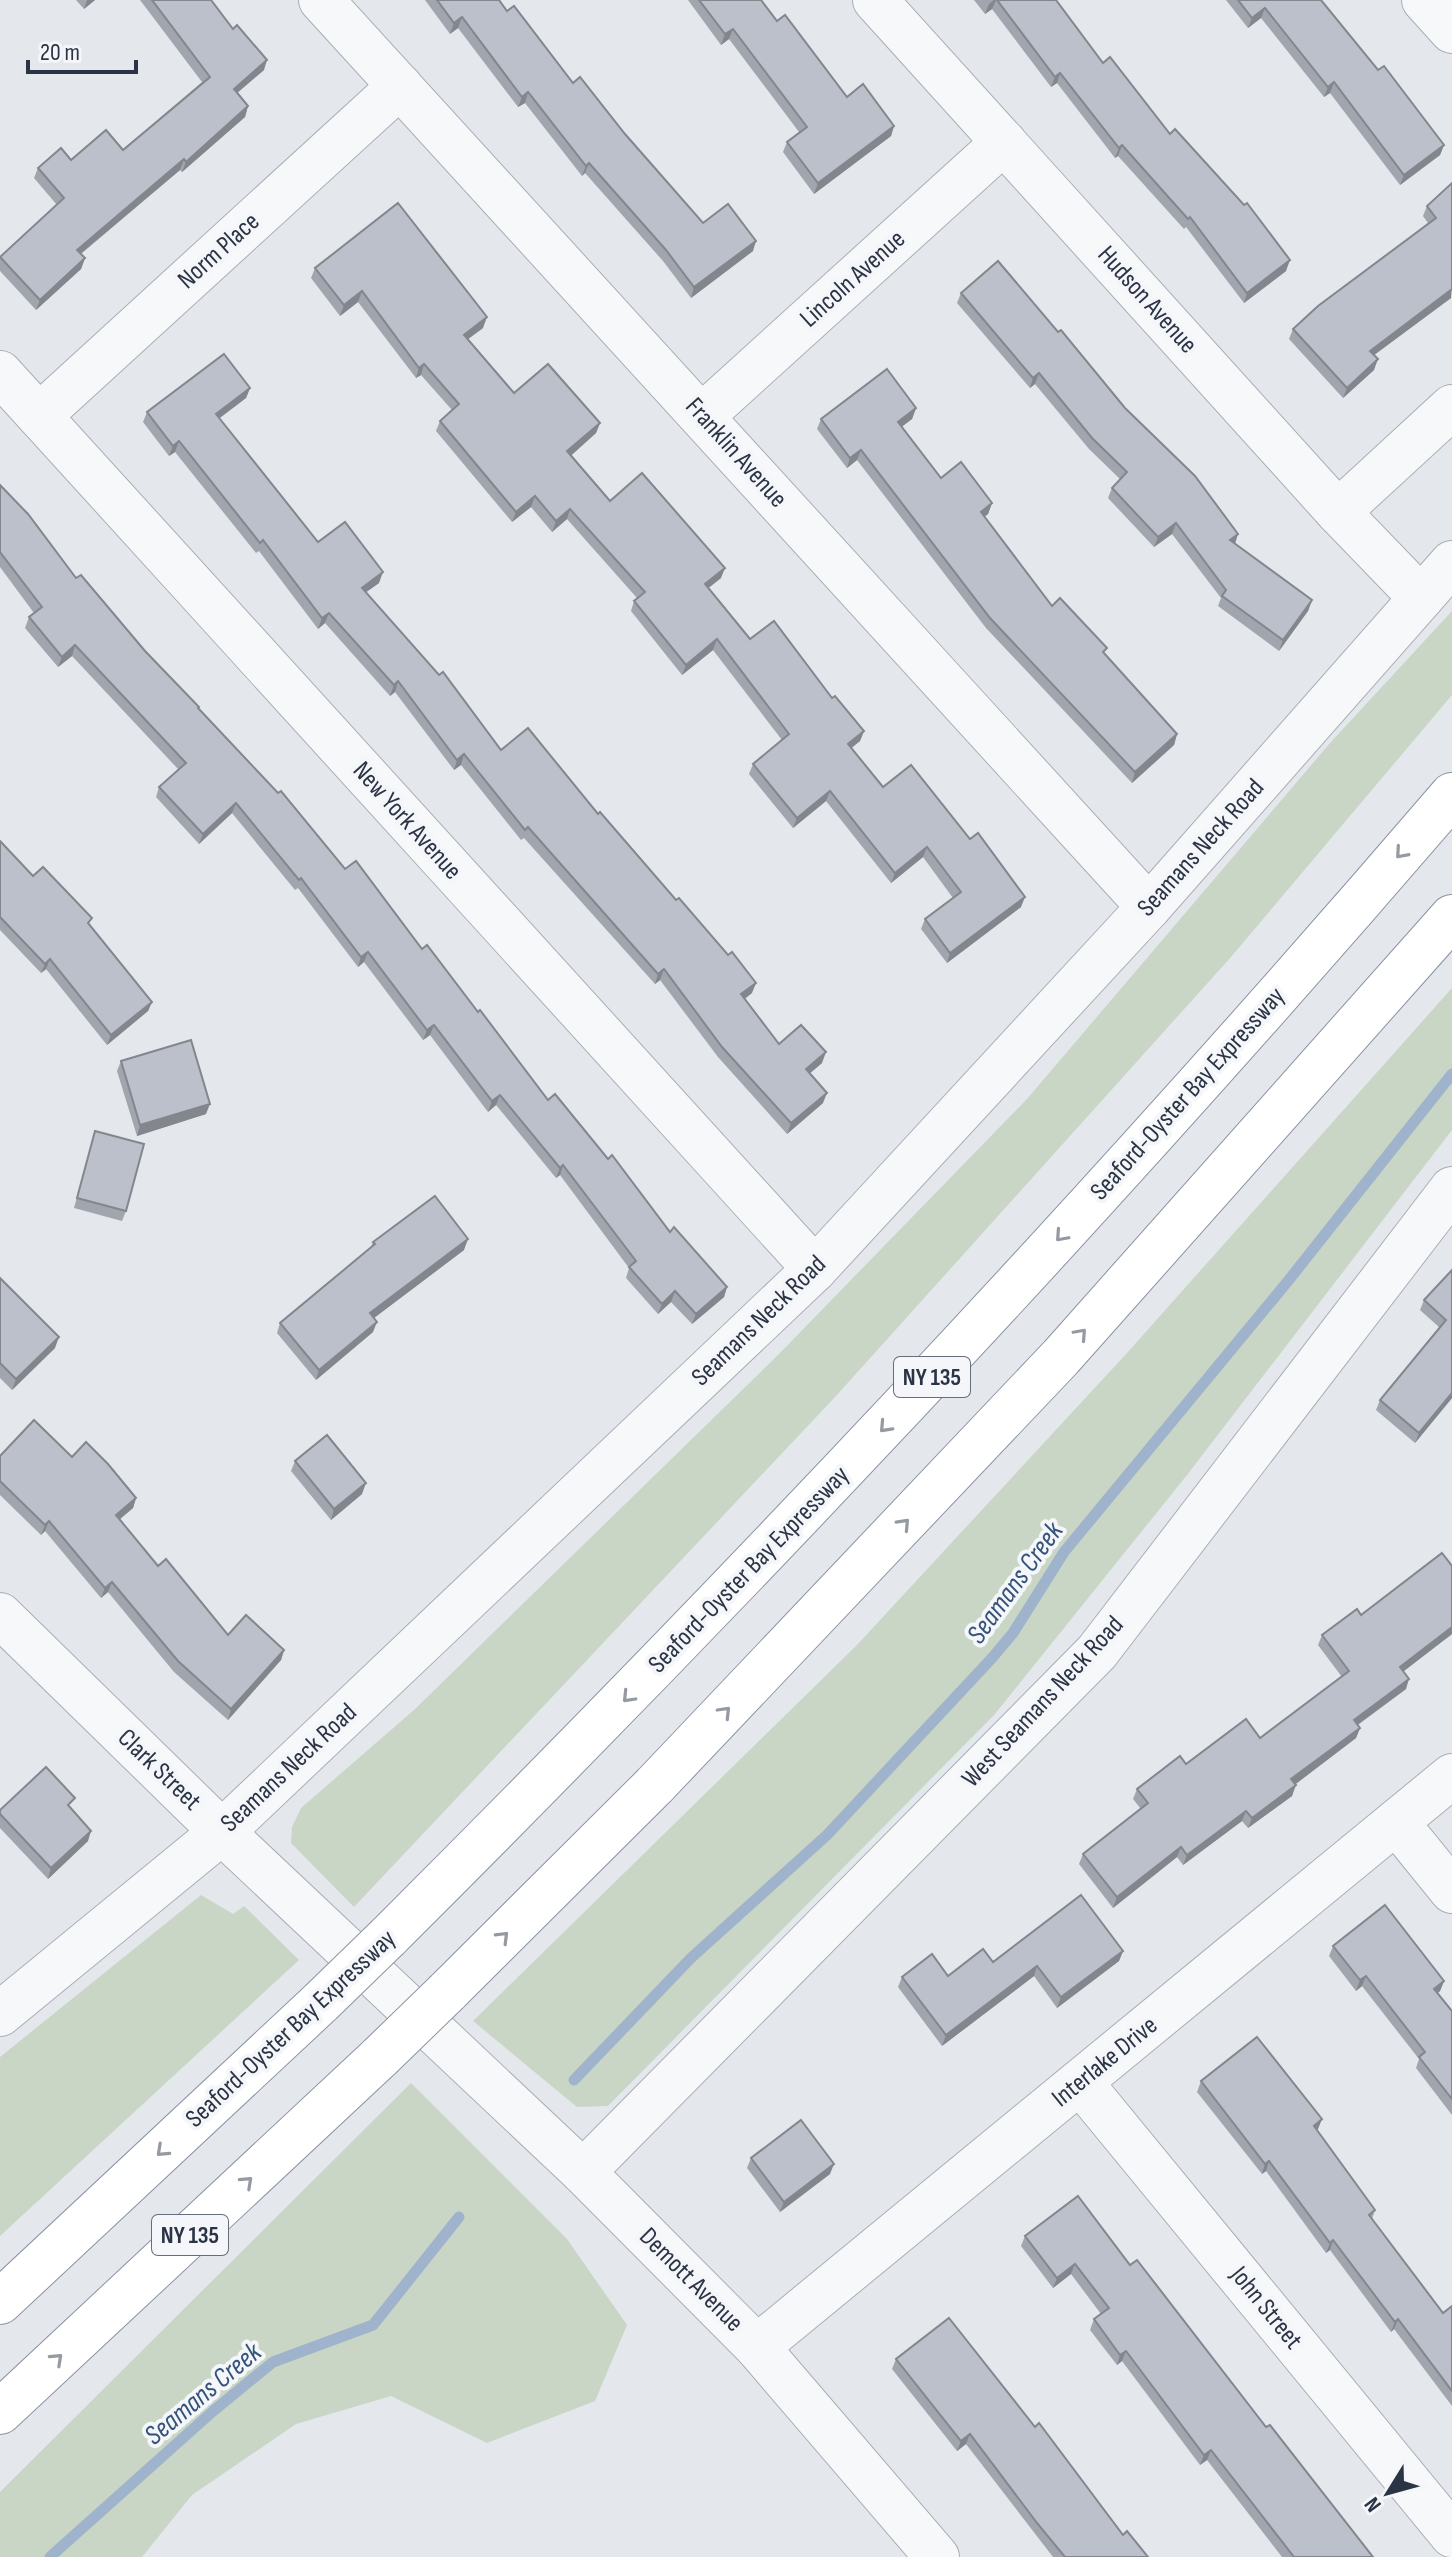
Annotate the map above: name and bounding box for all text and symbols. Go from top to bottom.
scale bar [28,24,136,74]
text: 20 m [40,38,80,67]
street label: Norm Place [172,206,266,296]
street label: Lincoln Avenue [794,224,912,334]
street label: Hudson Avenue [1091,240,1203,360]
street label: Franklin Avenue [679,392,793,514]
street label: New York Avenue [346,756,468,886]
street label: Seamans Neck Road [1131,773,1271,923]
one-way arrow [1396,844,1411,859]
street label: Seaford-Oyster Bay Expressway [1084,981,1292,1207]
one-way arrow [1056,1227,1071,1242]
street label: Seamans Neck Road [686,1249,832,1393]
one-way arrow [1072,1329,1086,1344]
road number: NY 135 [894,1357,970,1397]
one-way arrow [880,1418,894,1433]
street label: Seaford-Oyster Bay Expressway [642,1460,856,1680]
water label: Seamans Creek [960,1515,1071,1650]
one-way arrow [894,1519,909,1533]
street label: West Seamans Neck Road [956,1610,1130,1794]
one-way arrow [623,1688,637,1702]
street label: Seamans Neck Road [215,1697,363,1839]
one-way arrow [715,1707,729,1722]
street label: Clark Street [111,1723,207,1817]
street label: Seaford-Oyster Bay Expressway [180,1924,402,2134]
one-way arrow [493,1932,508,1946]
street label: Interlake Drive [1046,2010,1164,2114]
one-way arrow [157,2141,171,2156]
one-way arrow [238,2176,252,2191]
road number: NY 135 [152,2215,228,2255]
street label: Demott Avenue [633,2222,749,2338]
street label: John Street [1223,2260,1309,2356]
water label: Seamans Creek [138,2335,269,2452]
one-way arrow [48,2353,62,2368]
north arrow [1348,2453,1428,2533]
text: N [1359,2491,1388,2517]

